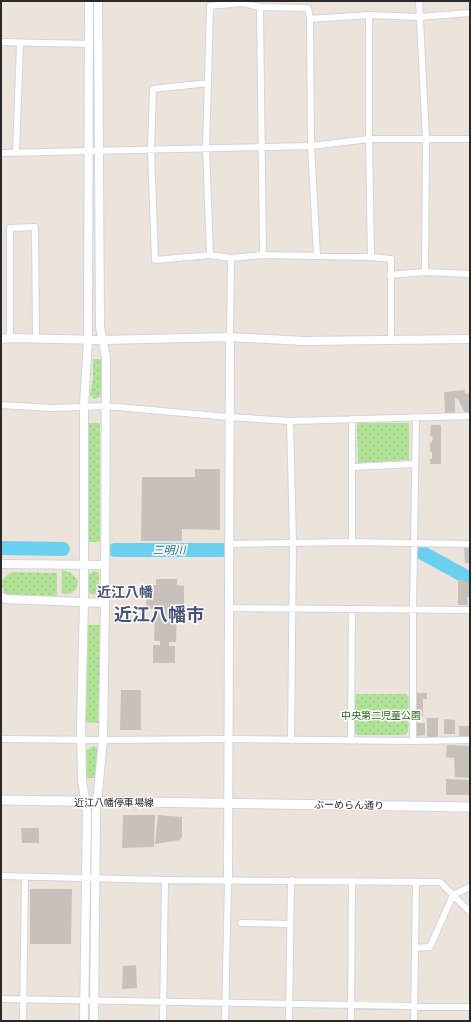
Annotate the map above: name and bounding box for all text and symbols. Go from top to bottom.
water label: 三明川 [153,543,186,557]
district label: 近江八幡 [97,583,153,601]
district label: 近江八幡市 [114,603,204,626]
park label: 中央第二児童公園 [341,709,421,722]
street label: 近江八幡停車場線 [74,796,154,809]
street label: ぶーめらん通り [314,798,384,812]

